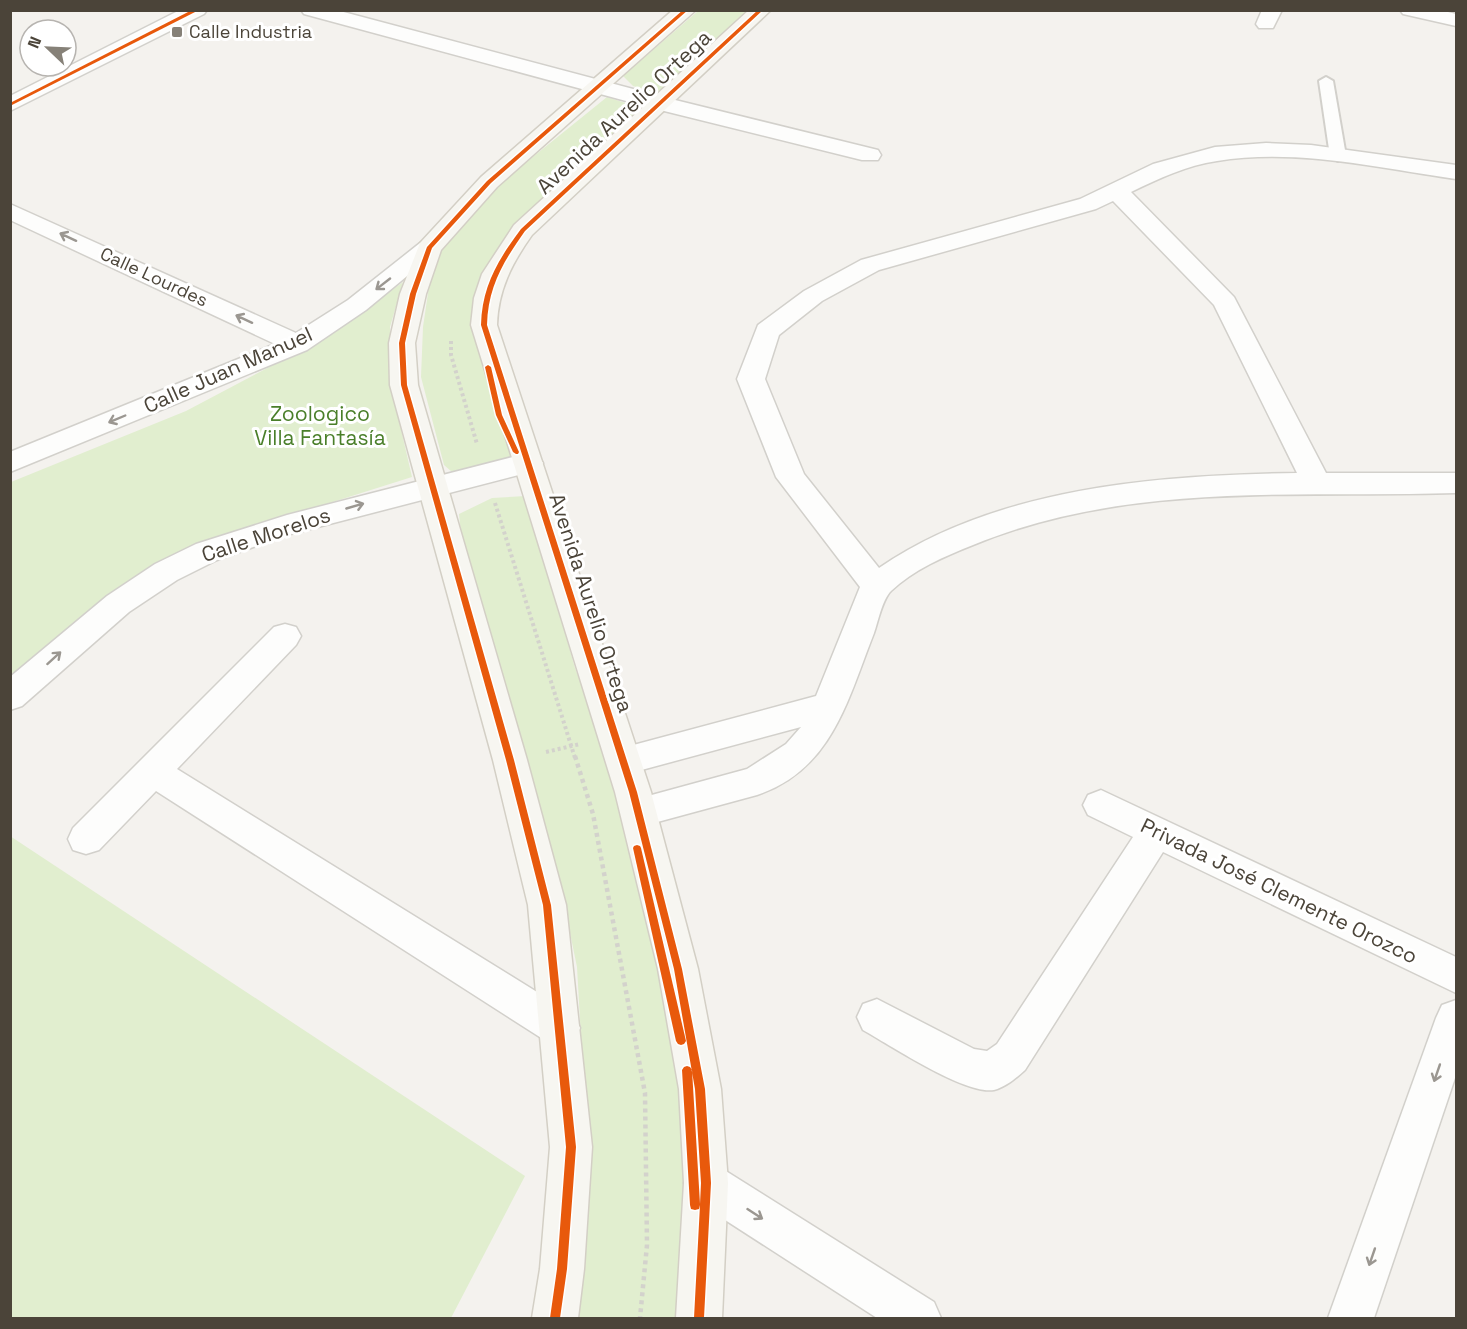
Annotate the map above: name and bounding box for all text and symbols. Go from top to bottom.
north arrow [18,18,78,78]
place label: Calle Industria [189,20,312,43]
street label: Avenida Aurelio Ortega [531,24,717,200]
marker: Calle Industria [170,25,184,39]
text: N [23,33,46,51]
one-way arrow [59,231,77,243]
street label: Calle Lourdes [97,242,212,312]
one-way arrow [376,278,392,291]
one-way arrow [236,313,254,325]
street label: Calle Juan Manuel [139,320,317,419]
park label: Zoologico Villa Fantasía [254,400,386,451]
one-way arrow [108,414,127,425]
street label: Avenida Aurelio Ortega [543,490,640,716]
one-way arrow [345,500,364,512]
street label: Calle Morelos [198,501,334,568]
one-way arrow [46,651,61,665]
street label: Privada José Clemente Orozco [1136,812,1422,969]
one-way arrow [1431,1063,1442,1082]
one-way arrow [746,1209,763,1221]
one-way arrow [1366,1247,1377,1266]

